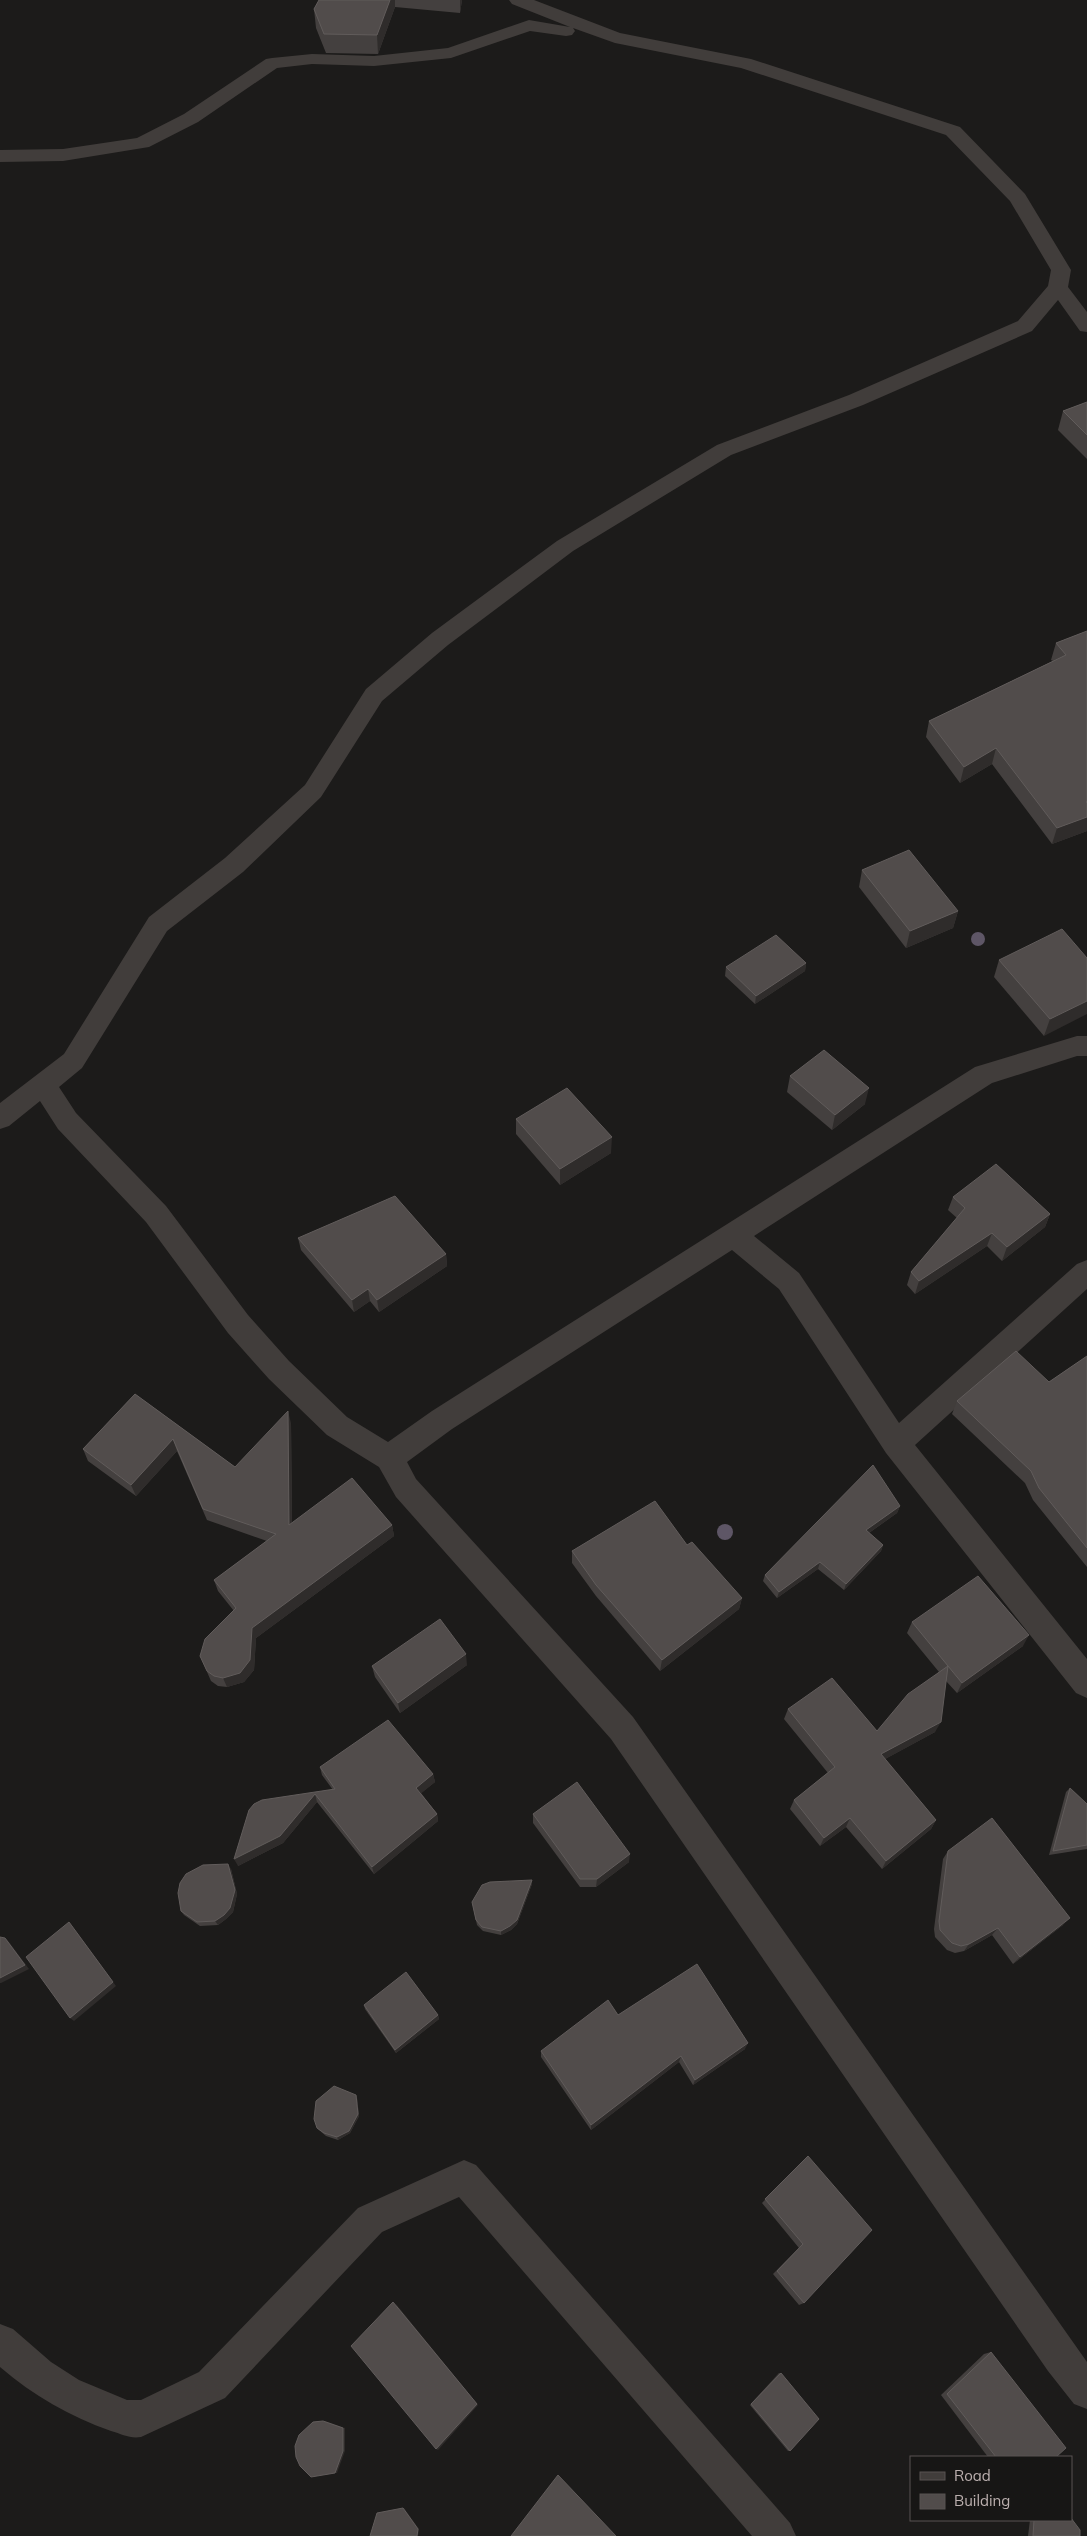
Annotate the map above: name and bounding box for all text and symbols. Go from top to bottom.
legend [910,2456,1072,2521]
text: Road [954,2466,991,2485]
text: Building [954,2491,1010,2510]

